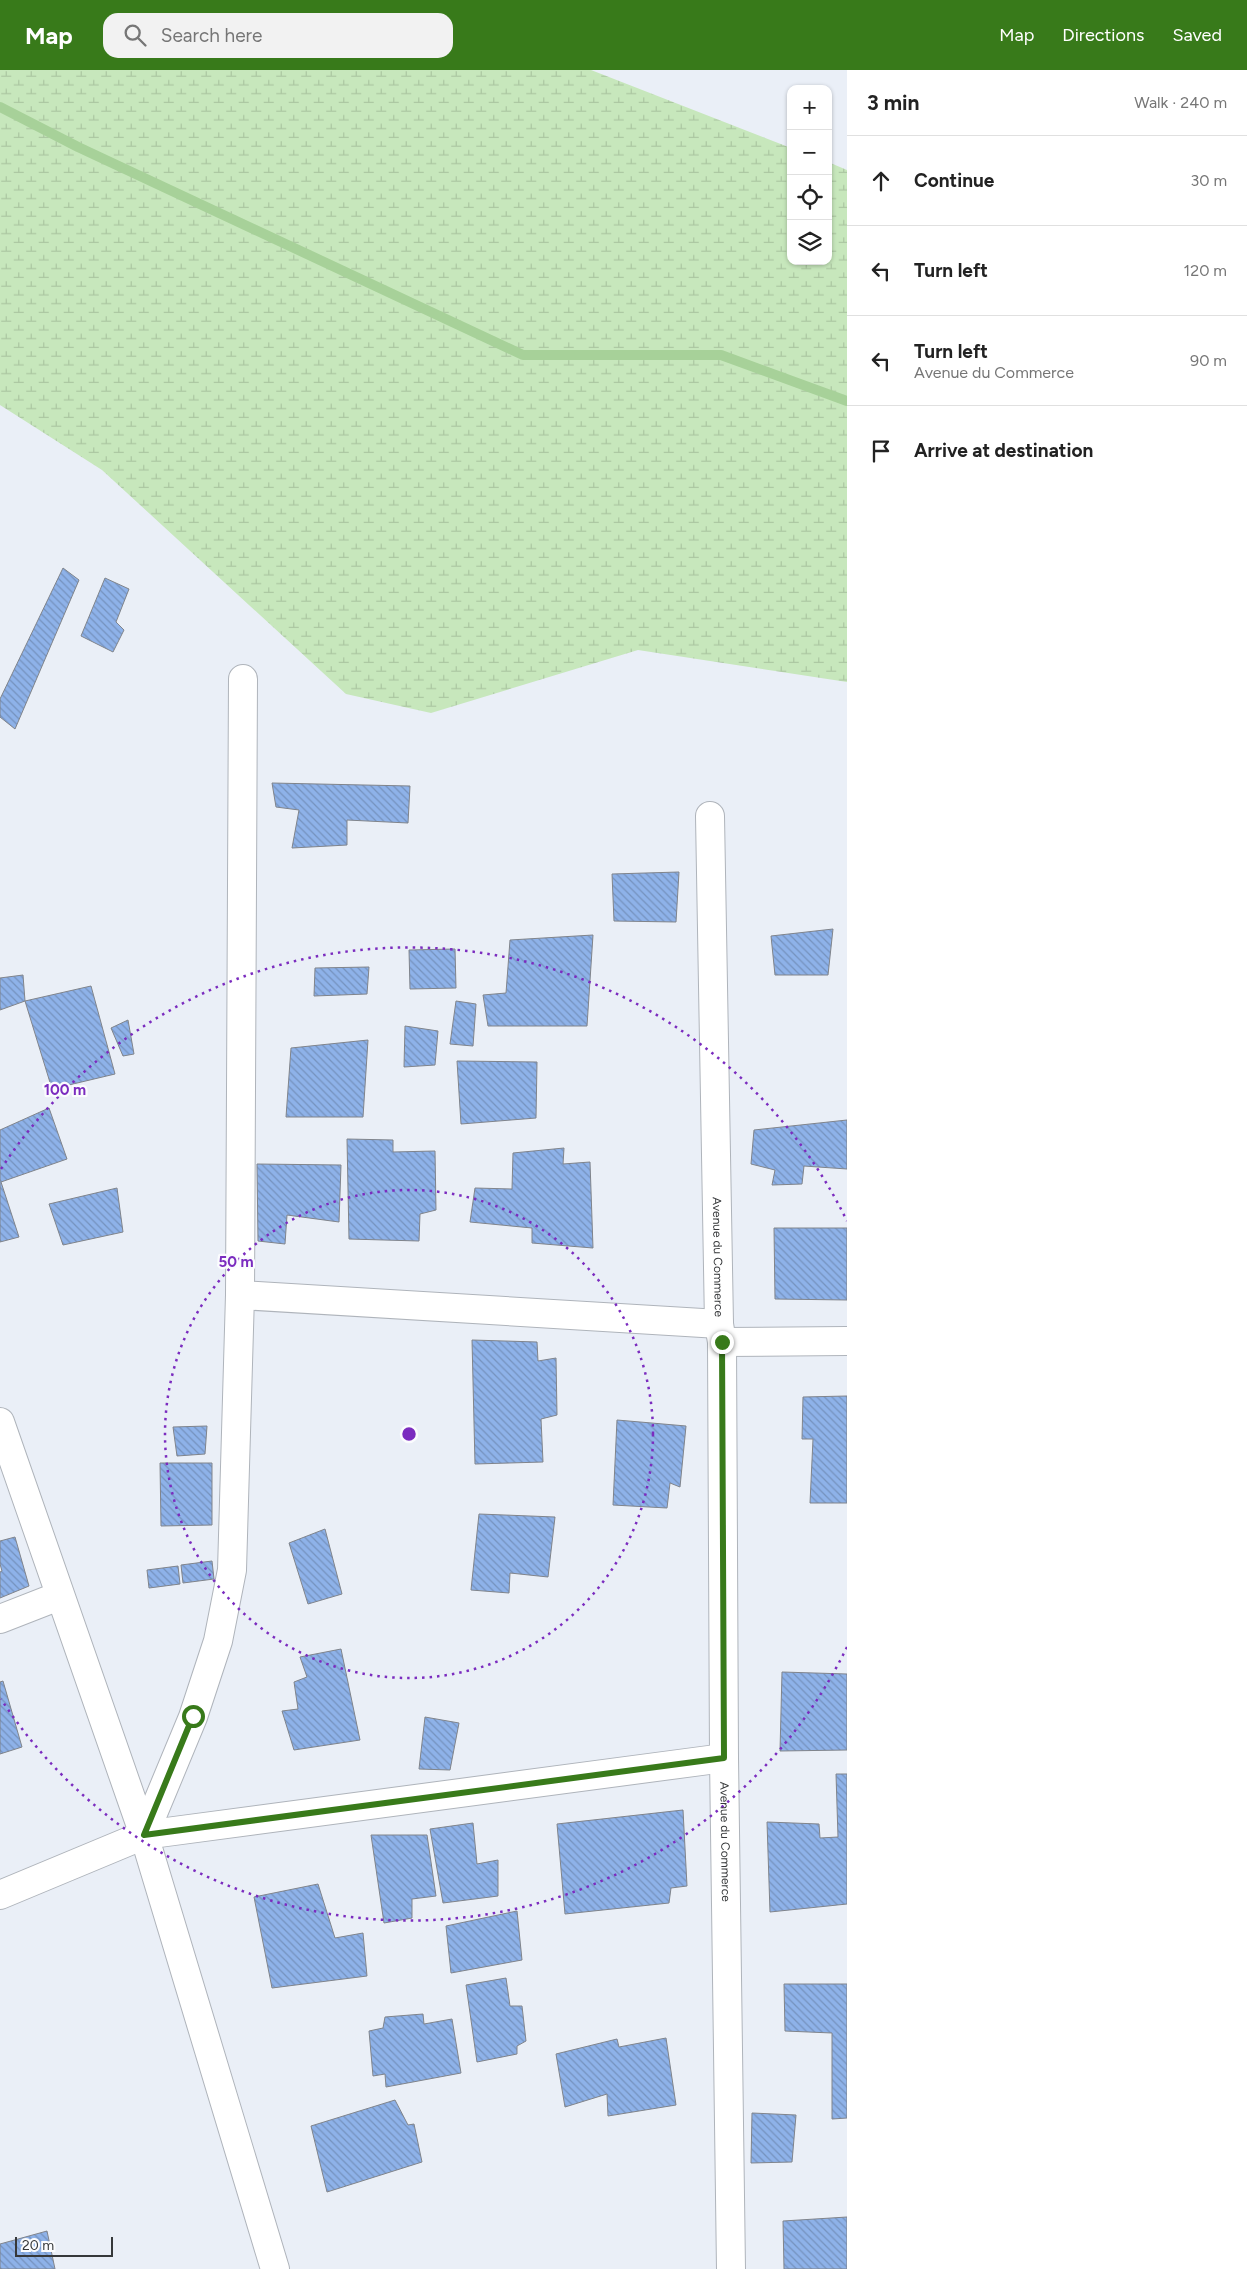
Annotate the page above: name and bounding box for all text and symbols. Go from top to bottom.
search box [103,13,453,58]
text: Map [25,21,73,50]
icon: search [121,21,149,49]
text: Search here [161,24,262,47]
text: Map [999,24,1034,46]
text: Directions [1062,24,1144,46]
text: Saved [1172,24,1222,46]
map controls [787,85,832,265]
button: + [787,85,832,130]
text: 3 min [867,90,919,115]
text: Walk · 240 m [1134,93,1227,112]
button: − [787,130,832,175]
icon: ahead [867,167,895,195]
text: Continue [914,169,994,192]
text: 30 m [1190,171,1227,190]
button: locate [787,175,832,220]
button: layers [787,220,832,265]
icon: left [867,257,895,285]
text: Turn left [914,259,988,282]
text: 120 m [1184,261,1227,280]
text: Turn left [914,340,988,363]
icon: left [867,347,895,375]
text: 90 m [1190,351,1227,370]
text: Avenue du Commerce [914,363,1074,382]
icon: arrive [867,437,895,465]
text: Arrive at destination [914,439,1093,462]
text: 100 m [44,1081,86,1099]
street label: Avenue du Commerce [710,1197,726,1318]
text: 50 m [218,1253,254,1271]
route end [711,1331,734,1354]
centre of rings [400,1425,418,1443]
route start [182,1705,205,1728]
street label: Avenue du Commerce [717,1782,733,1902]
scale bar [15,2234,112,2257]
text: 20 m [22,2237,54,2254]

